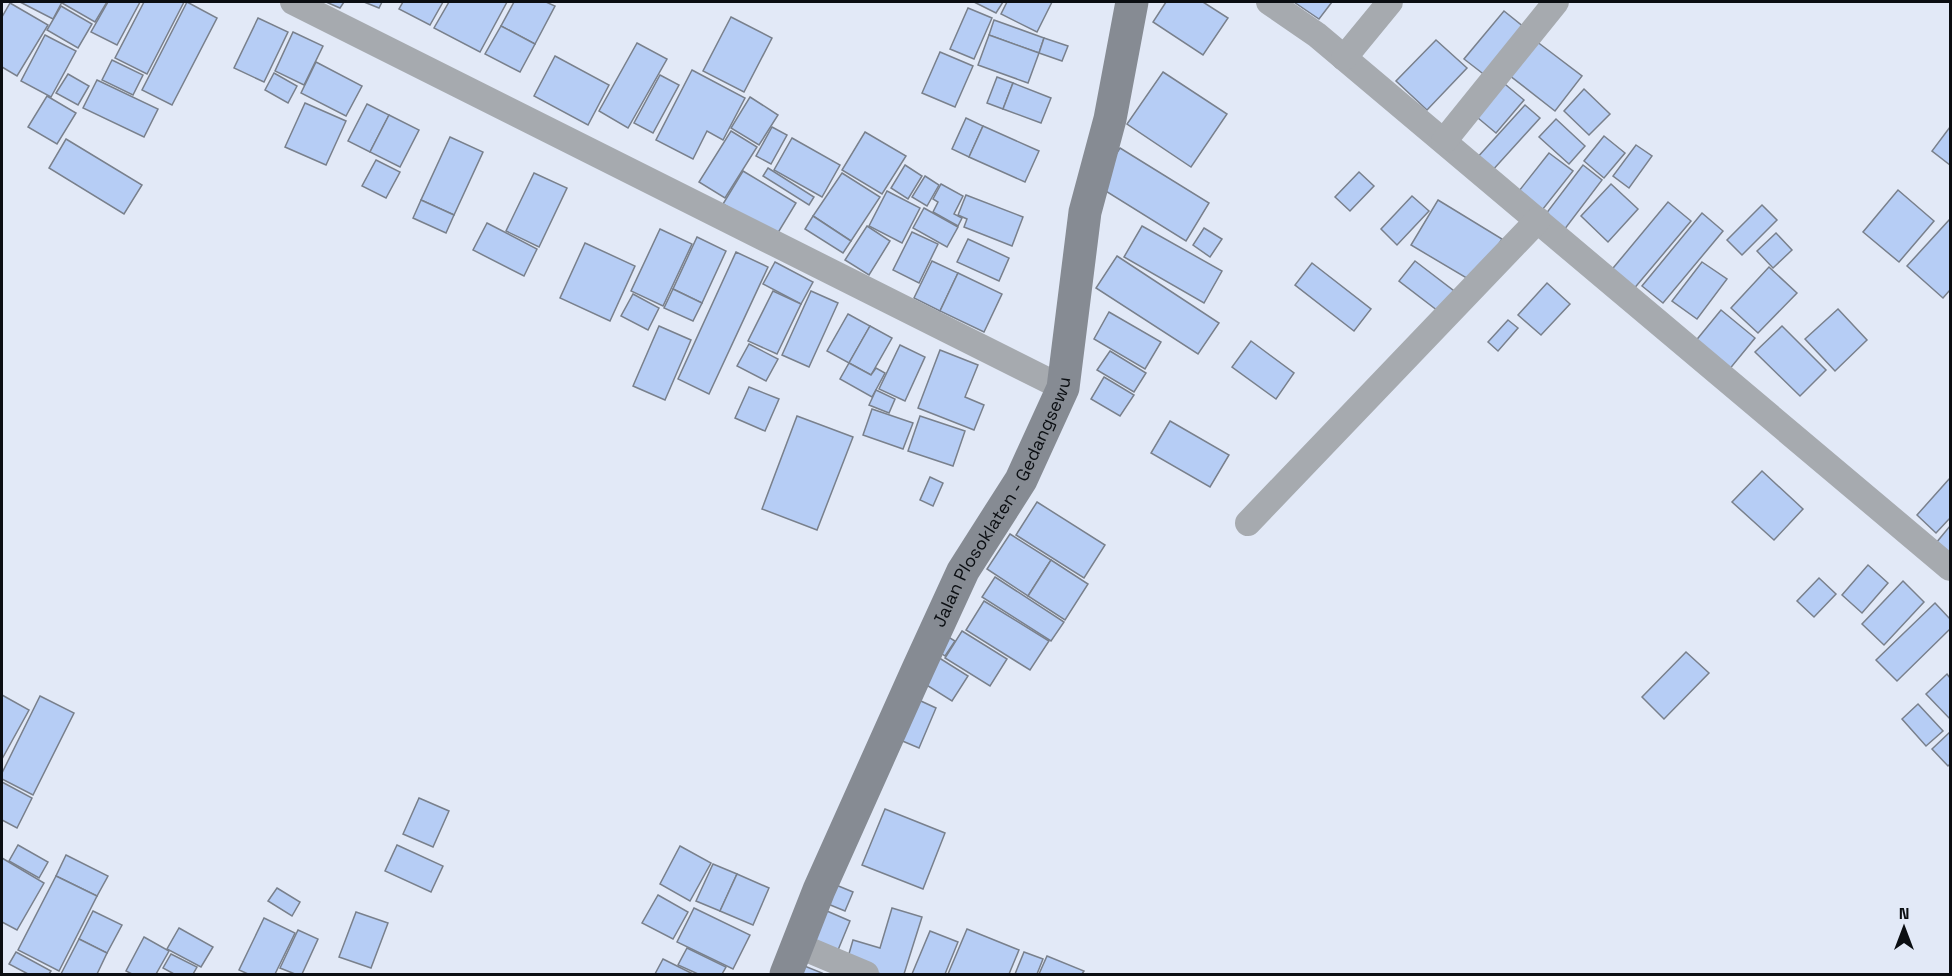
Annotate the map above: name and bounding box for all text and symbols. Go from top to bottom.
street label: Jalan Plosoklaten - Gedangsewu [927,376,1075,631]
north arrow [1874,898,1934,958]
text: N [1899,903,1909,924]

